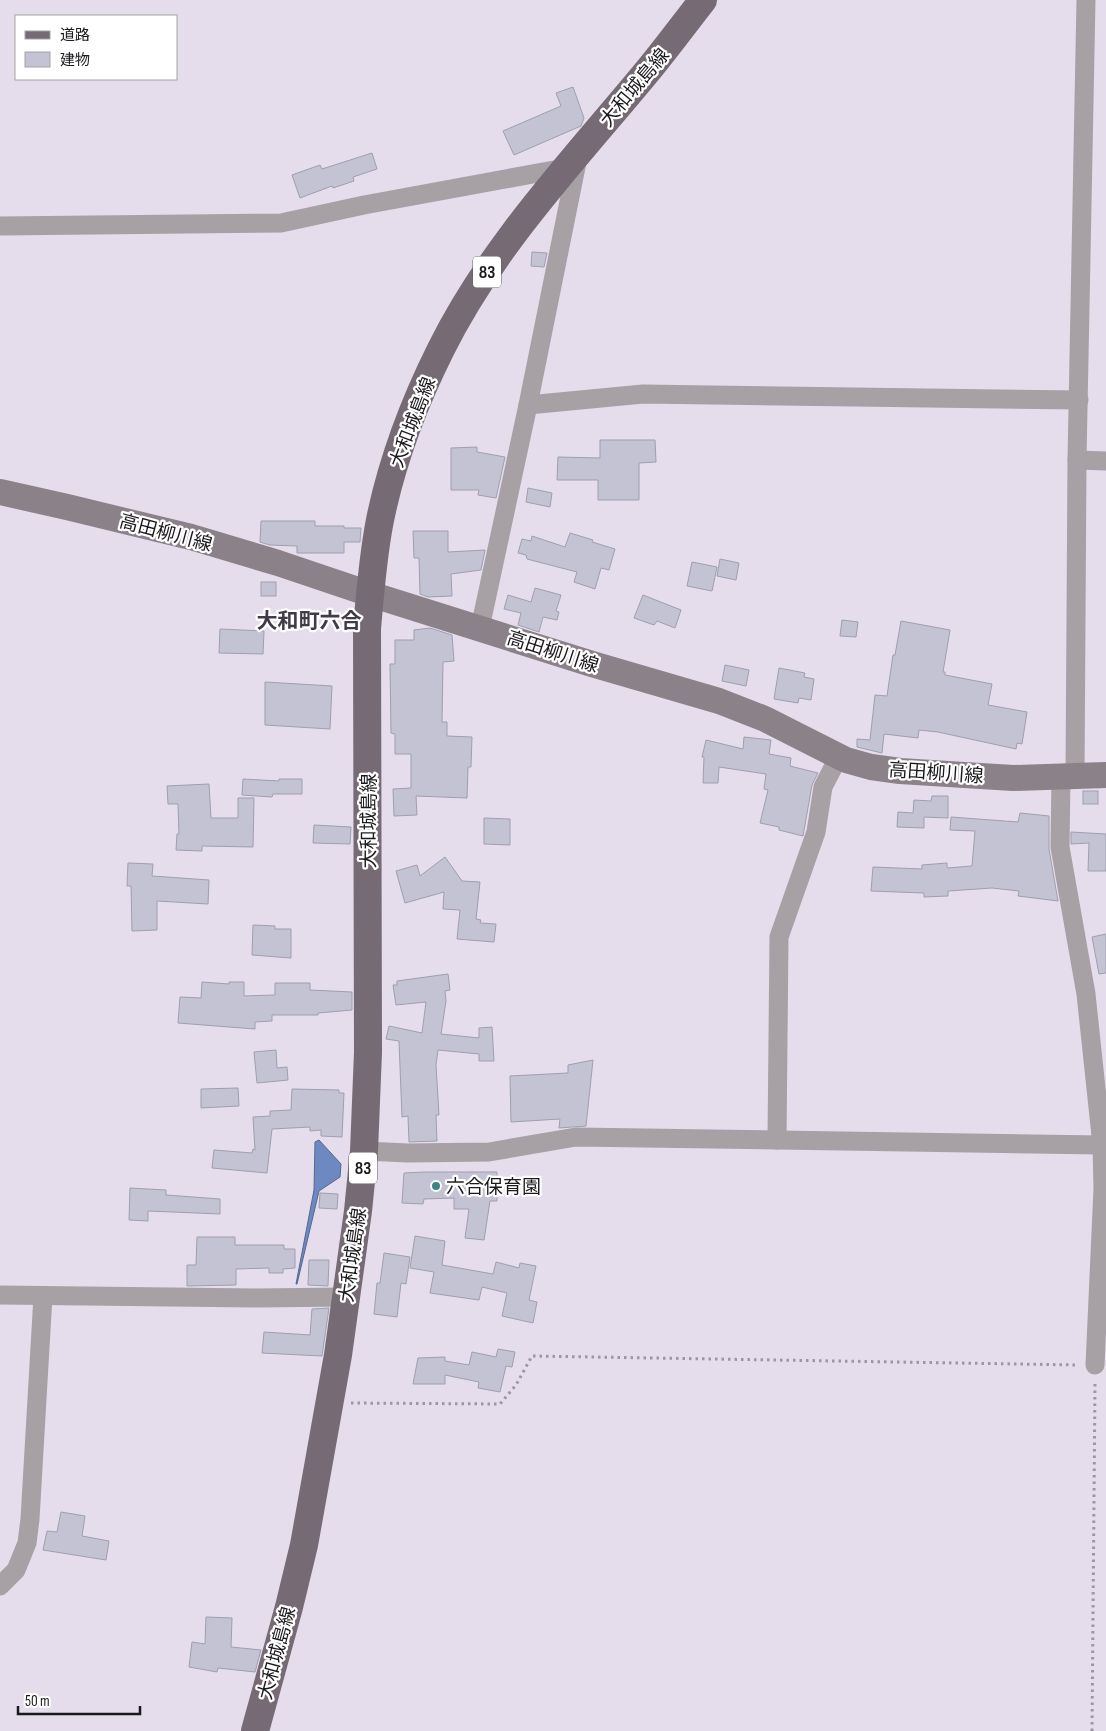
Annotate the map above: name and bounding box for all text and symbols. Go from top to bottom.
legend [15,15,178,80]
text: 道路 [60,26,90,45]
street label: 大和城島線 [596,44,674,132]
text: 建物 [60,51,90,70]
road number: 83 [473,256,501,288]
street label: 大和城島線 [386,374,441,471]
street label: 高田柳川線 [117,510,214,557]
district label: 大和町六合 [257,609,362,634]
street label: 高田柳川線 [504,627,601,678]
street label: 高田柳川線 [888,759,984,788]
street label: 大和城島線 [358,773,381,869]
road number: 83 [349,1152,377,1184]
place label: 六合保育園 [446,1176,541,1199]
marker: 六合保育園 [430,1180,442,1192]
street label: 大和城島線 [335,1207,371,1304]
street label: 大和城島線 [254,1605,301,1702]
scale bar [18,1684,140,1716]
text: 50 m [25,1692,50,1711]

